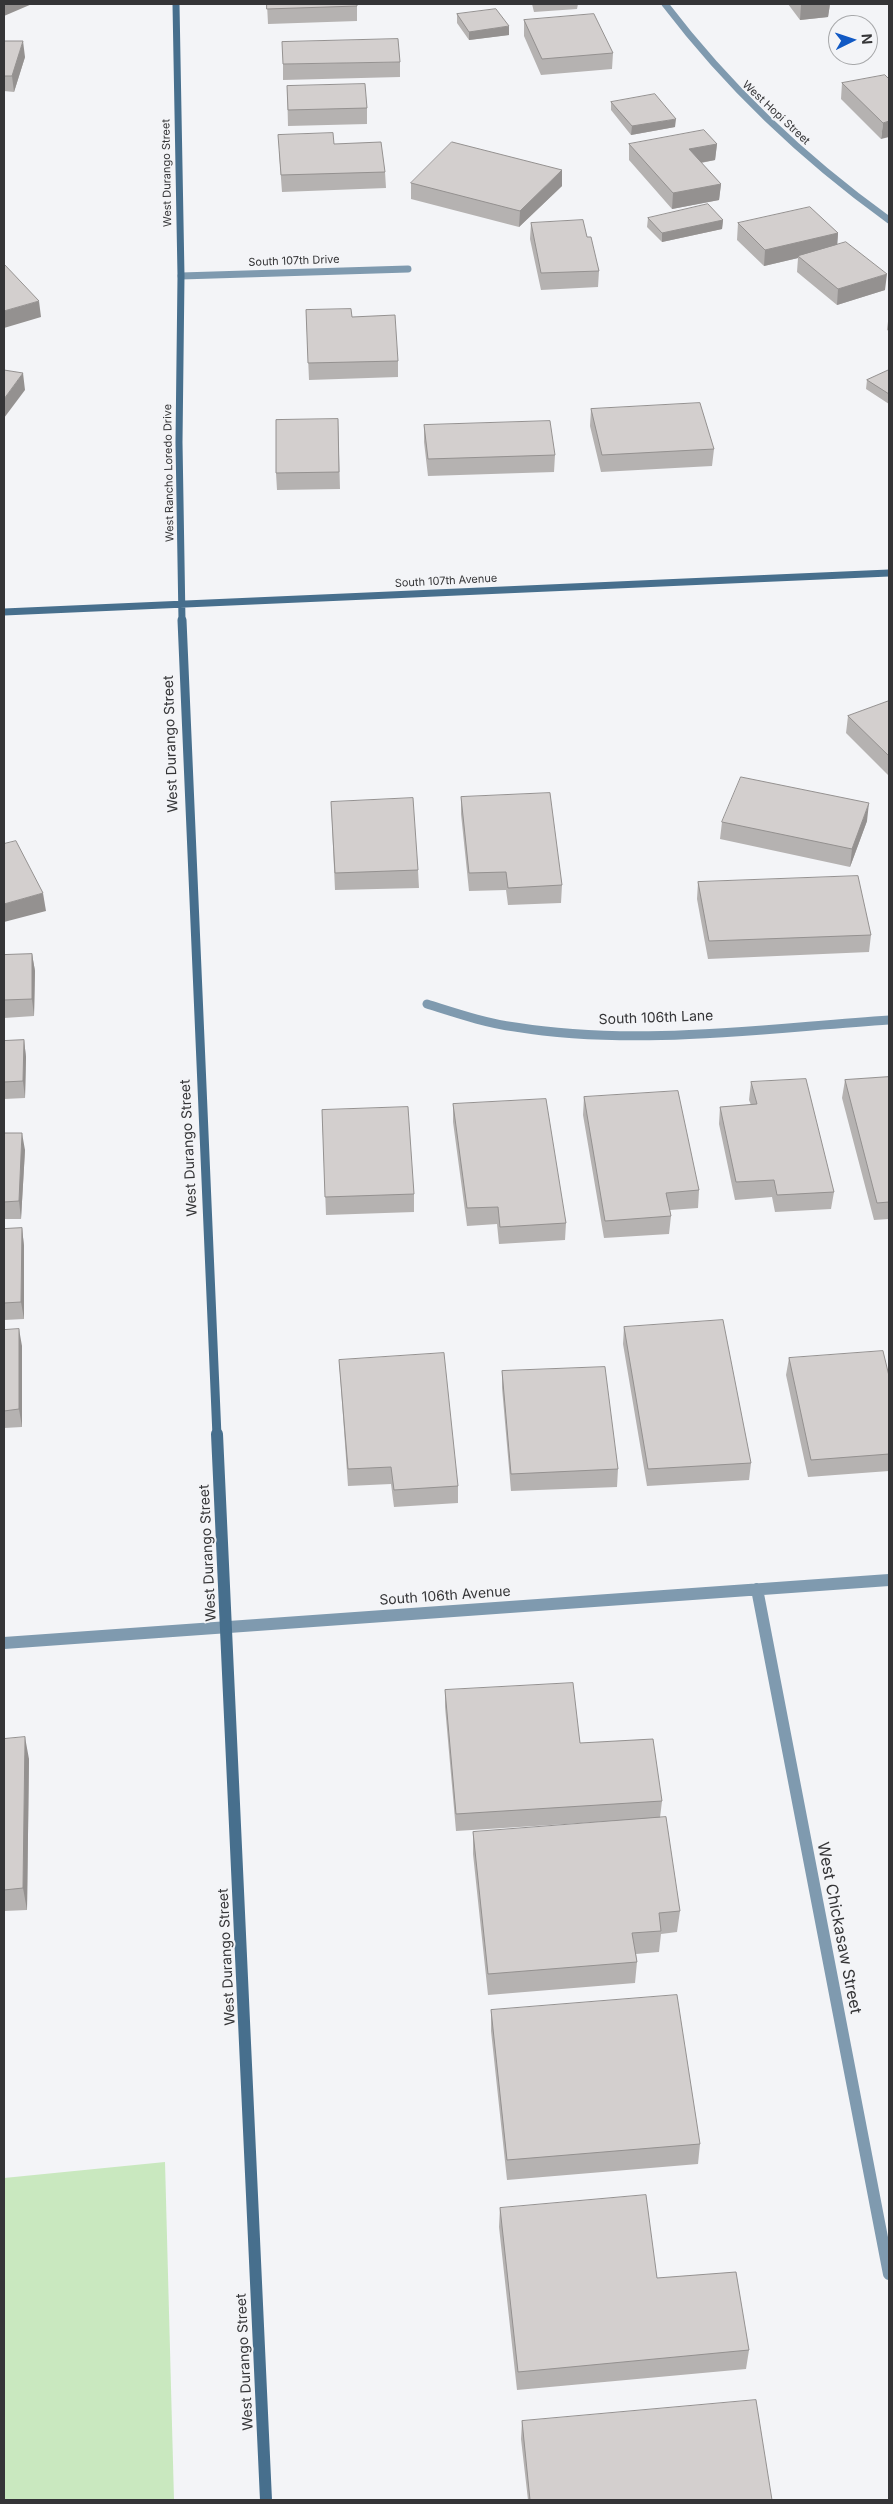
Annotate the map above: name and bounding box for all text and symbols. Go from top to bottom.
north arrow [828,15,878,65]
text: N [859,33,876,45]
street label: West Hopi Street [740,78,812,148]
street label: West Durango Street [159,119,175,227]
street label: South 107th Drive [248,253,340,269]
street label: West Rancho Loredo Drive [161,404,177,542]
street label: South 107th Avenue [394,572,498,590]
street label: West Durango Street [160,675,182,813]
street label: South 106th Lane [598,1008,714,1028]
street label: West Durango Street [177,1079,201,1217]
street label: West Durango Street [196,1484,220,1622]
street label: South 106th Avenue [379,1583,511,1609]
street label: West Chickasaw Street [813,1840,865,2016]
street label: West Durango Street [215,1888,239,2026]
street label: West Durango Street [233,2293,257,2431]

